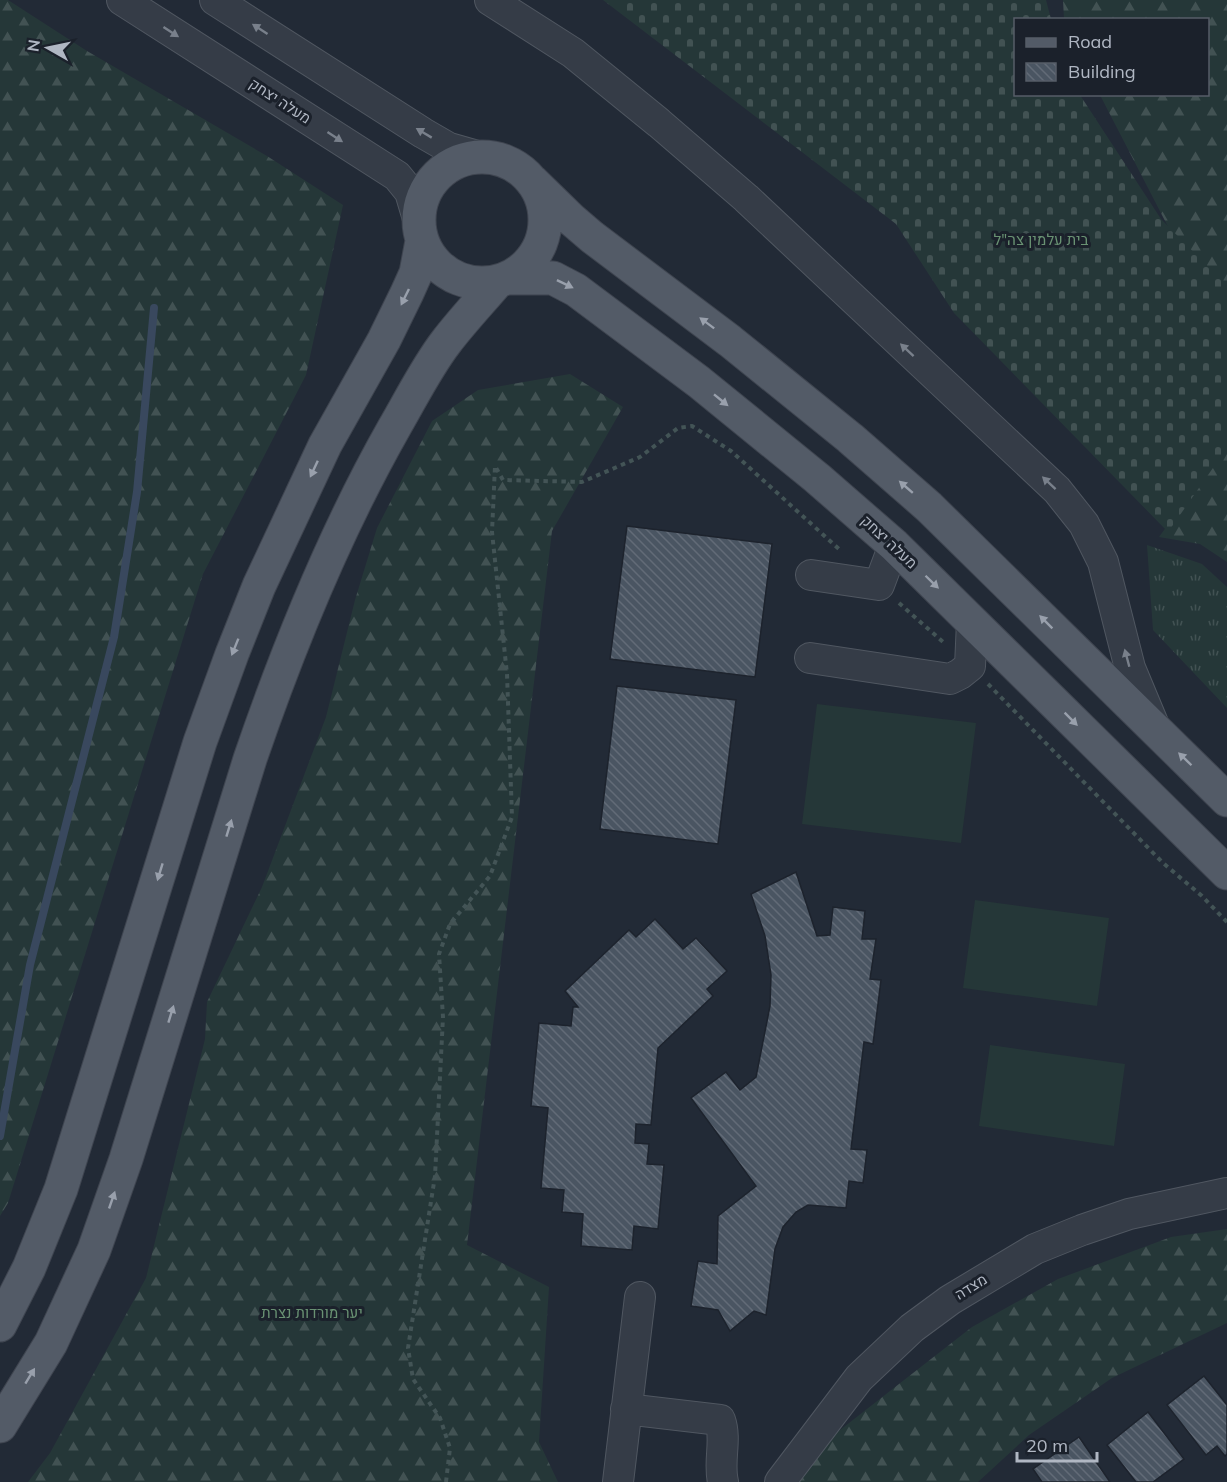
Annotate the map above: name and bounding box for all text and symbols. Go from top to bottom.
north arrow [18,18,78,78]
legend [1014,18,1209,96]
one-way arrow [251,23,268,34]
one-way arrow [163,26,179,37]
text: Road [1068,30,1112,53]
text: N [22,38,44,53]
text: Building [1068,60,1136,83]
street label: מעלה יצחק [246,74,315,128]
one-way arrow [416,128,432,139]
one-way arrow [327,131,343,142]
park label: בית עלמין צה"ל [994,230,1089,249]
one-way arrow [556,280,573,289]
one-way arrow [401,288,410,305]
one-way arrow [699,318,714,330]
one-way arrow [900,343,915,357]
one-way arrow [713,394,729,407]
one-way arrow [309,460,318,477]
one-way arrow [1043,477,1057,491]
one-way arrow [899,481,914,494]
street label: מעלה יצחק [857,511,921,572]
one-way arrow [924,575,938,589]
one-way arrow [1040,616,1054,630]
one-way arrow [229,638,239,656]
one-way arrow [1122,649,1131,667]
one-way arrow [1063,712,1077,726]
one-way arrow [1179,753,1193,767]
one-way arrow [225,819,234,837]
one-way arrow [155,863,164,881]
one-way arrow [167,1005,176,1023]
one-way arrow [108,1191,117,1209]
street label: מצדה [951,1269,990,1304]
park label: יער מורדות נצרת [261,1303,363,1322]
one-way arrow [25,1368,36,1384]
scale bar [1017,1425,1096,1463]
text: 20 m [1026,1434,1068,1457]

